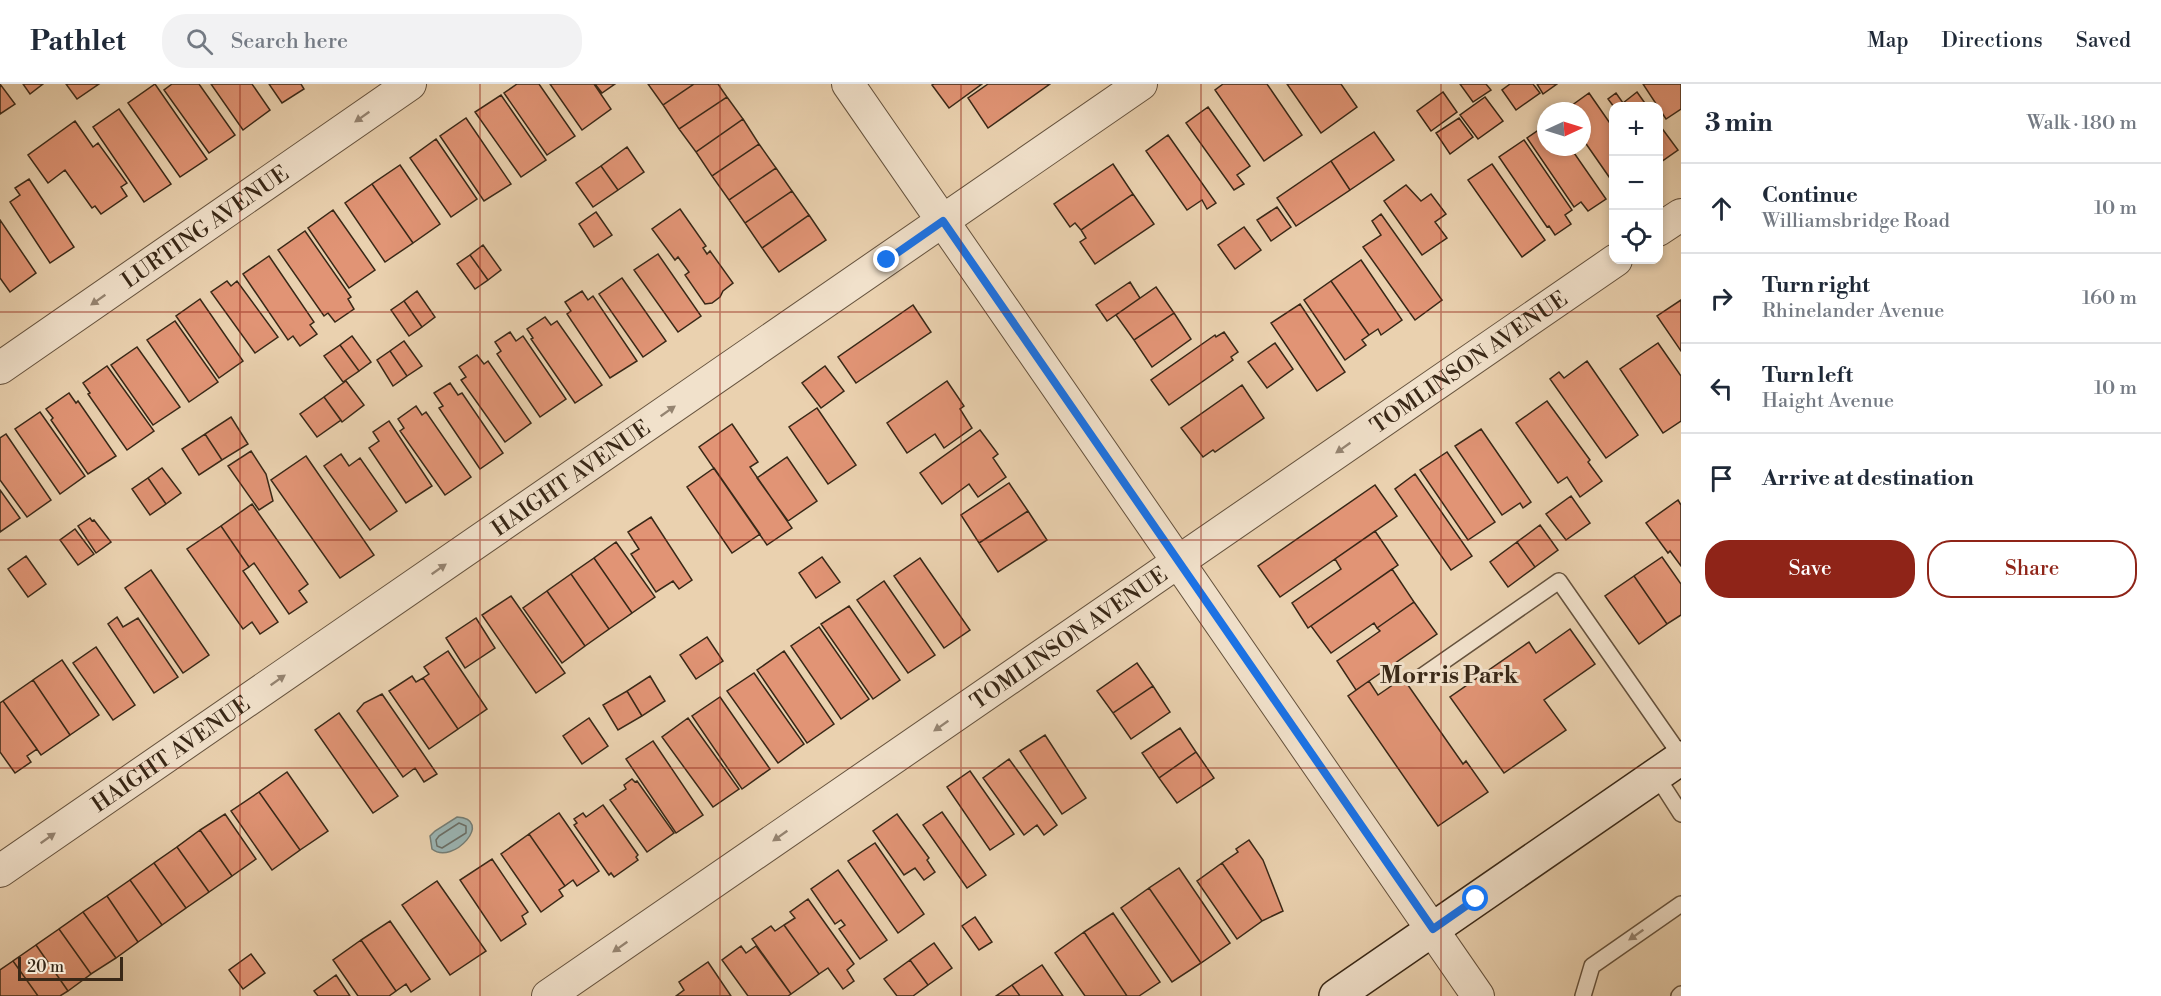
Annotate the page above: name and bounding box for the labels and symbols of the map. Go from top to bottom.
north arrow [1537,102,1591,156]
one-way arrow [355,111,371,123]
street label: LURTING AVENUE [117,160,294,295]
route end [873,246,899,272]
street label: TOMLINSON AVENUE [1366,286,1573,440]
one-way arrow [90,294,106,305]
one-way arrow [660,405,676,417]
street label: HAIGHT AVENUE [487,415,656,543]
one-way arrow [1336,442,1352,454]
street label: TOMLINSON AVENUE [966,561,1173,716]
one-way arrow [430,563,446,575]
district label: Morris Park [1380,661,1519,691]
one-way arrow [270,675,286,686]
street label: HAIGHT AVENUE [87,691,256,819]
one-way arrow [933,720,949,732]
one-way arrow [773,830,789,842]
one-way arrow [40,832,56,844]
route start [1462,885,1488,911]
one-way arrow [1629,929,1645,941]
one-way arrow [612,941,628,953]
scale bar [18,954,123,982]

